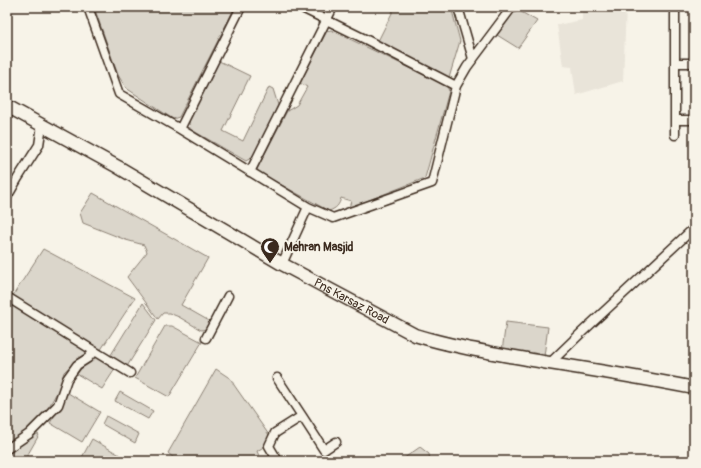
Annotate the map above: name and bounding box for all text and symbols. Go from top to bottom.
mosque icon: Mehran Masjid [259,236,281,264]
place label: Mehran Masjid [284,240,354,255]
street label: Pns Karsaz Road [311,275,392,327]

